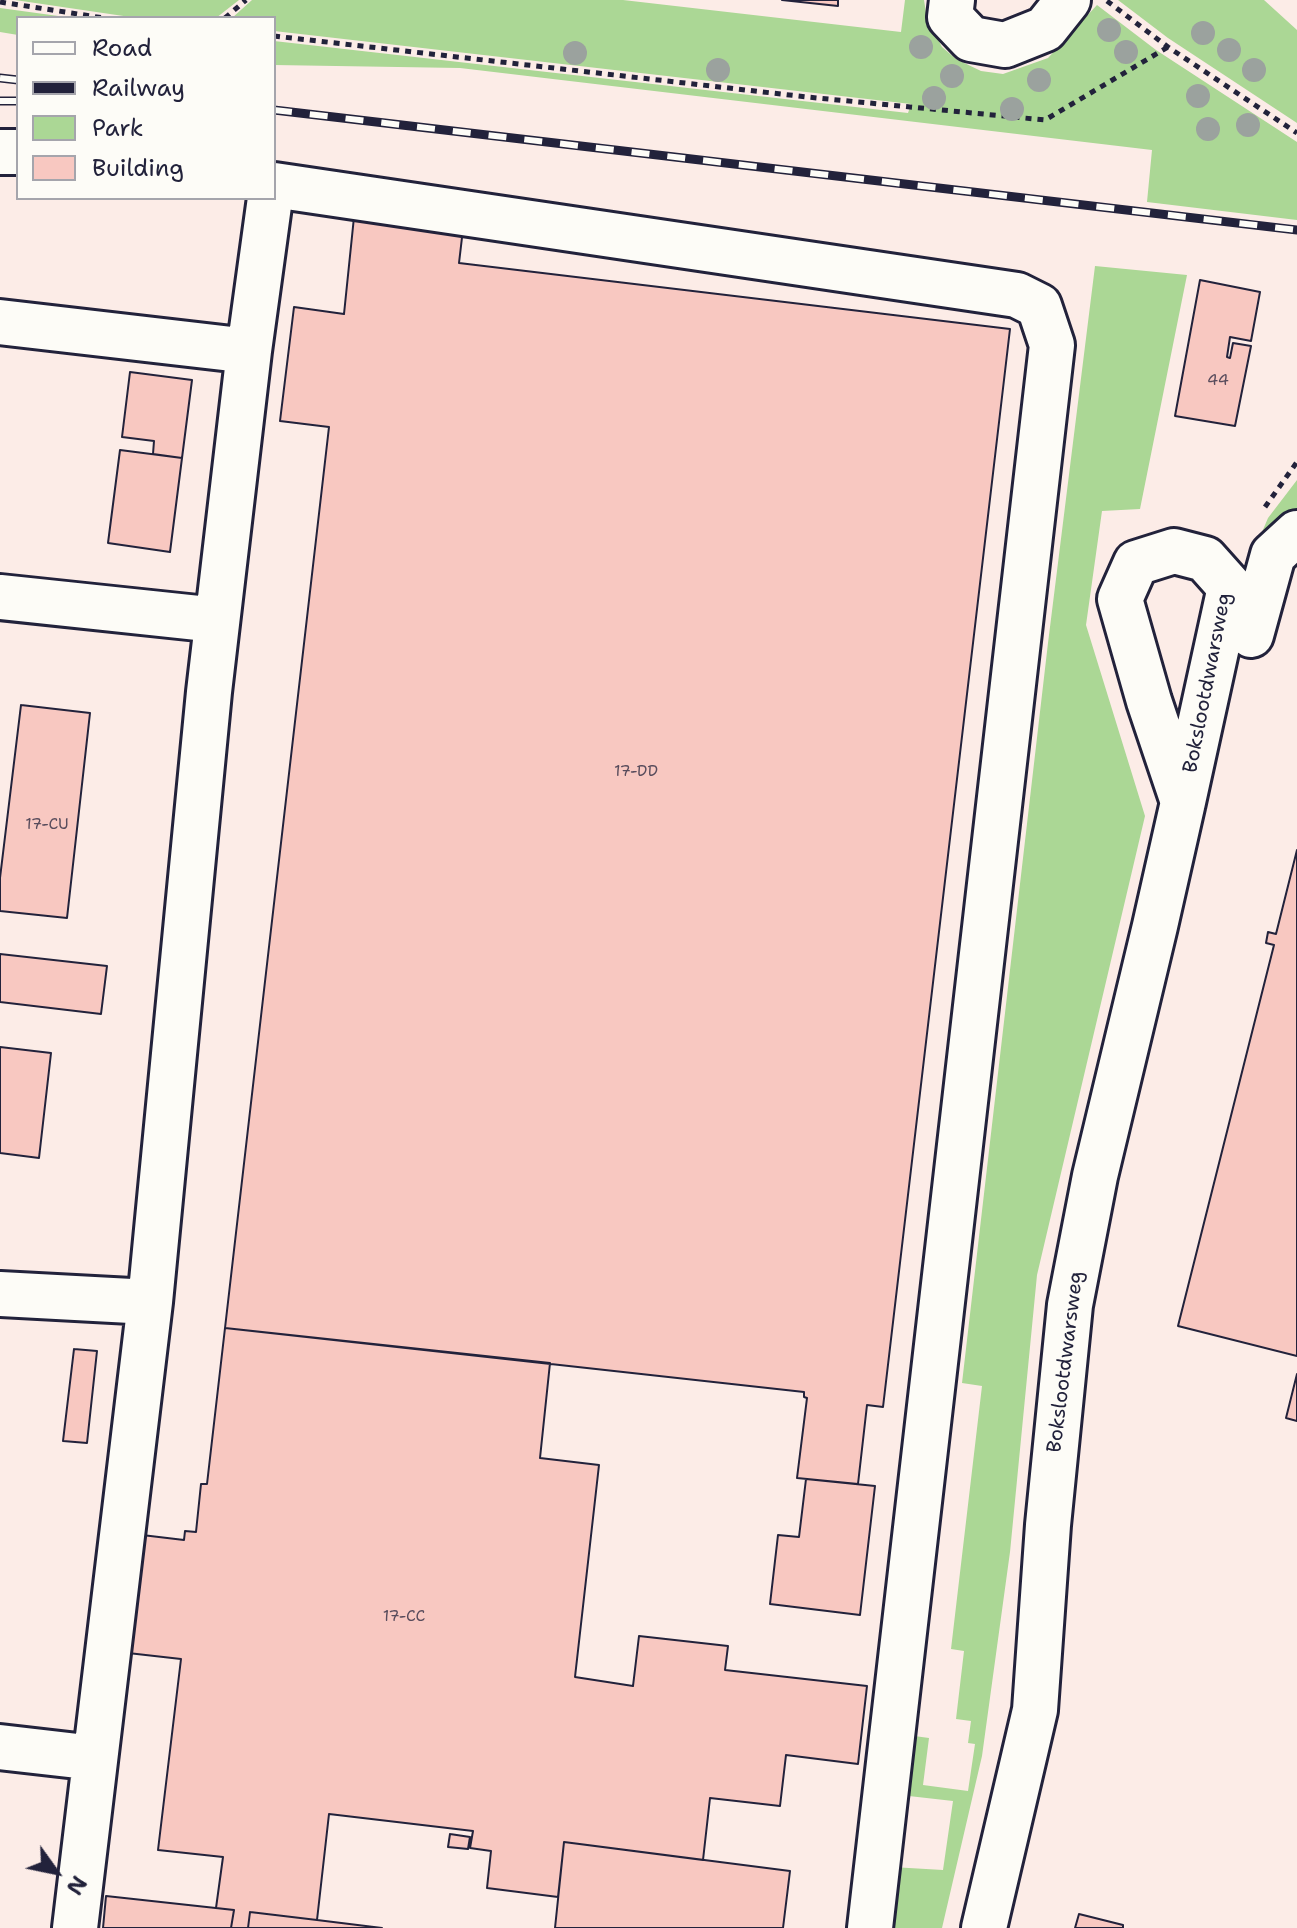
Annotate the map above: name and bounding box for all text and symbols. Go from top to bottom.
legend [16,16,276,200]
text: Road [92,32,152,64]
text: Railway [92,72,185,104]
text: Park [92,112,144,144]
text: Building [92,152,184,184]
house number: 44 [1207,371,1229,391]
street label: Bokslootdwarsweg [1179,591,1237,775]
house number: 17-DD [614,762,658,782]
house number: 17-CU [25,815,69,835]
street label: Bokslootdwarsweg [1043,1270,1089,1454]
house number: 17-CC [383,1607,425,1627]
north arrow [16,1832,96,1912]
text: N [60,1870,93,1901]

